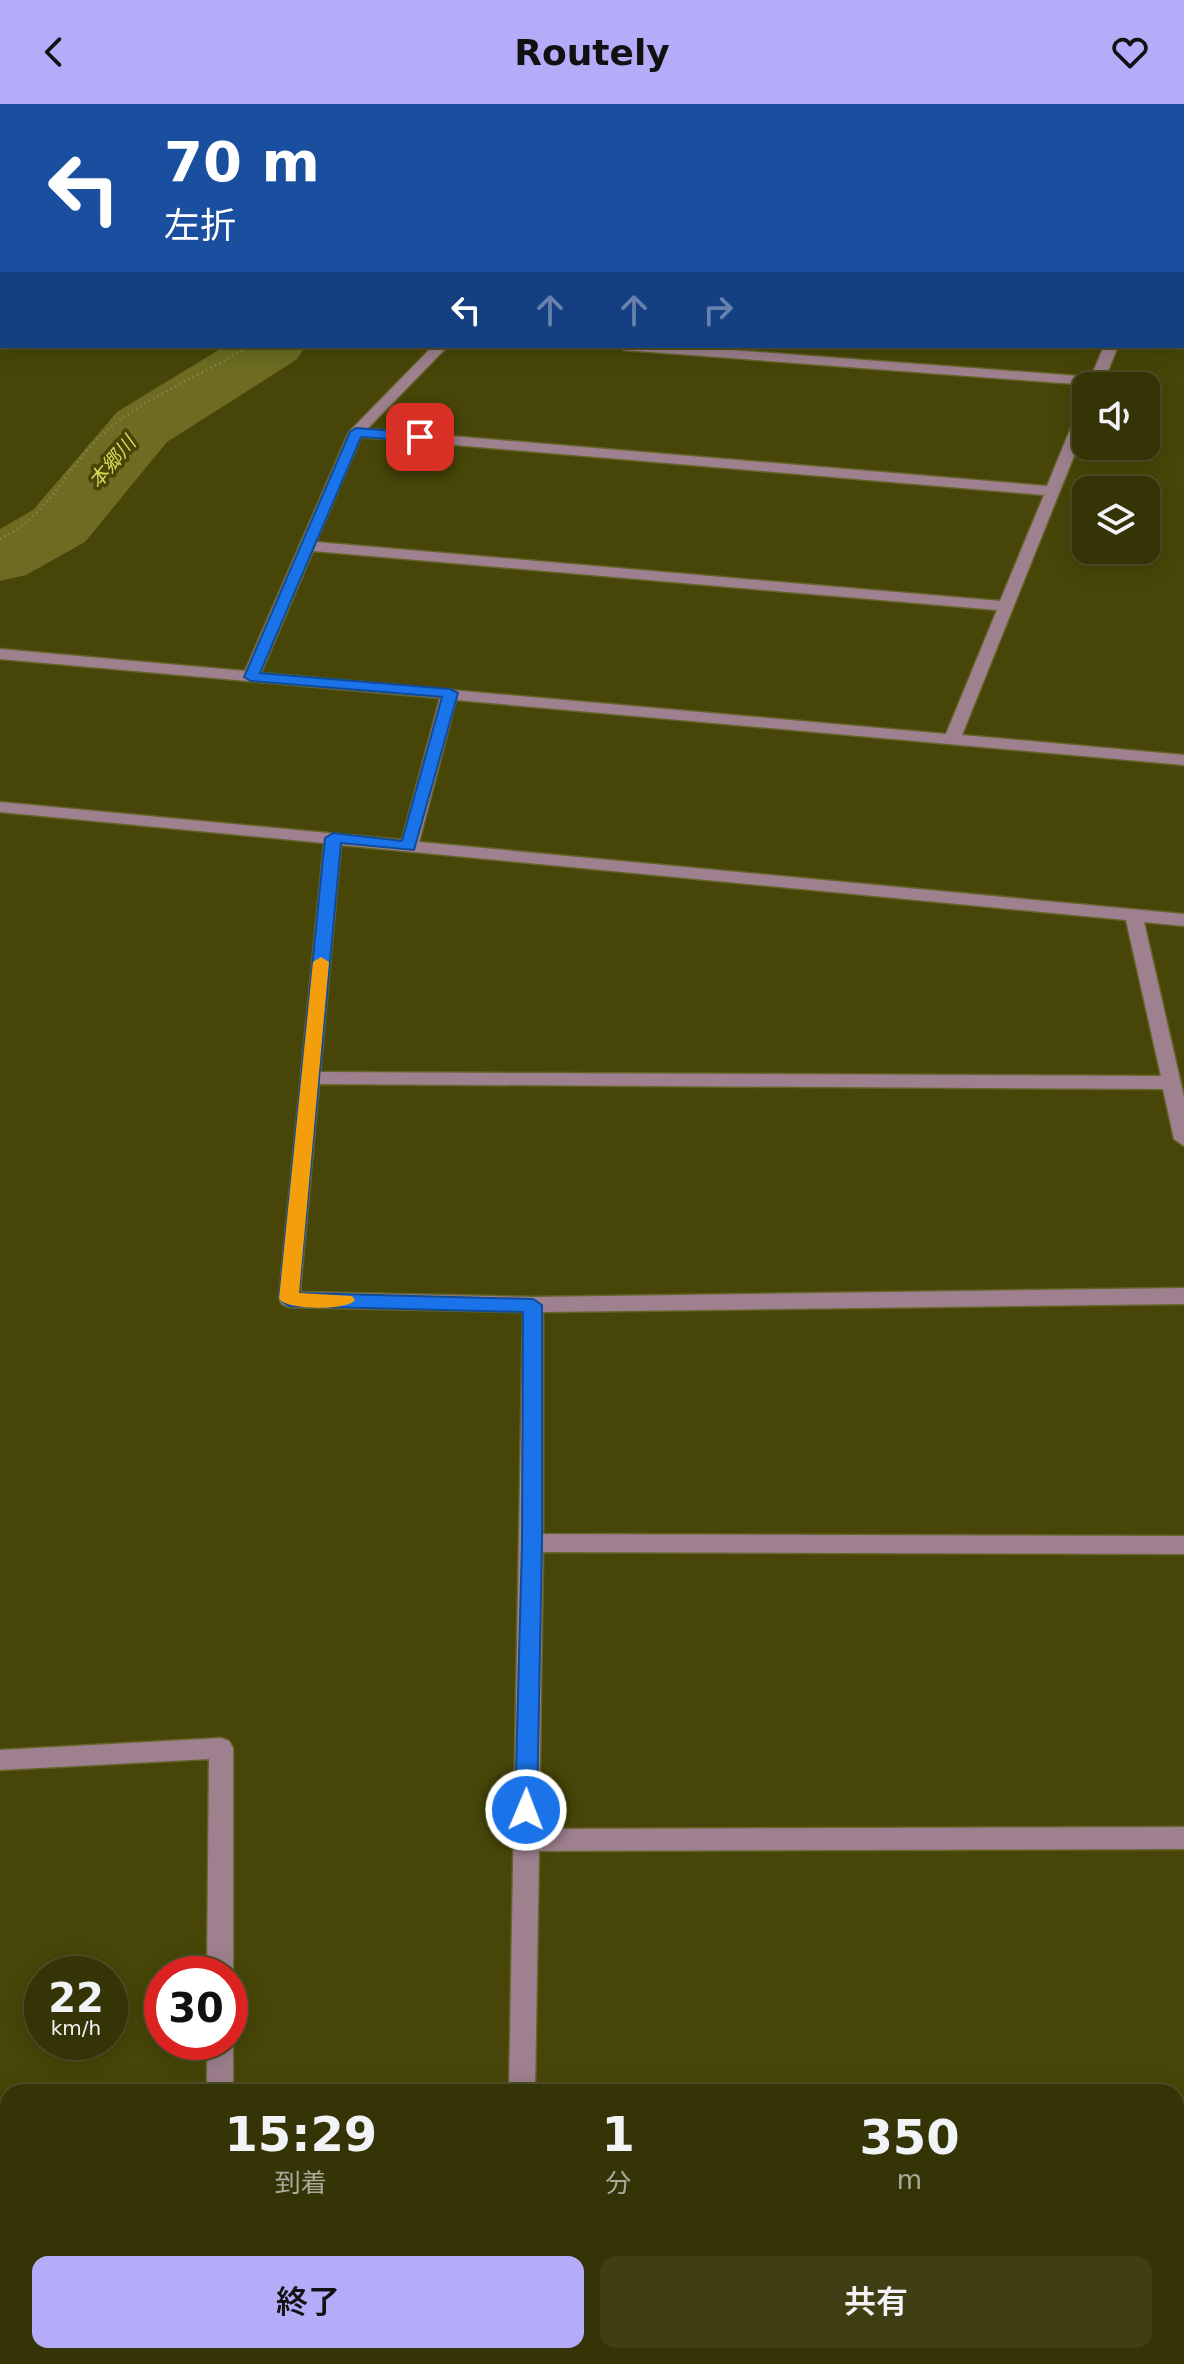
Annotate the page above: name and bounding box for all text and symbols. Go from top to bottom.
icon: back [32,30,76,74]
icon: heart [1108,30,1152,74]
text: Routely [514,32,670,73]
text: 70 m [164,129,320,194]
icon: left [32,136,136,240]
text: 左折 [164,205,236,246]
icon: left [444,288,488,332]
icon: ahead [528,288,572,332]
icon: ahead [612,288,656,332]
icon: right [696,288,740,332]
map controls [1072,372,1160,564]
button: sound [1072,372,1160,460]
pin [386,403,454,471]
icon: arrive [398,415,442,459]
water label: 本郷川 [84,430,142,493]
button: layers [1072,476,1160,564]
position arrow [484,1768,568,1852]
speed limit sign: 30 [144,1956,248,2060]
text: 22 [48,1975,104,2021]
text: km/h [51,2016,101,2040]
text: 15:29 [224,2106,377,2162]
text: 1 [602,2106,635,2162]
text: 350 [859,2109,960,2165]
text: m [897,2165,922,2195]
text: 到着 [275,2168,327,2198]
text: 分 [605,2168,631,2198]
button: 終了 [32,2256,584,2348]
button: 共有 [600,2256,1152,2348]

